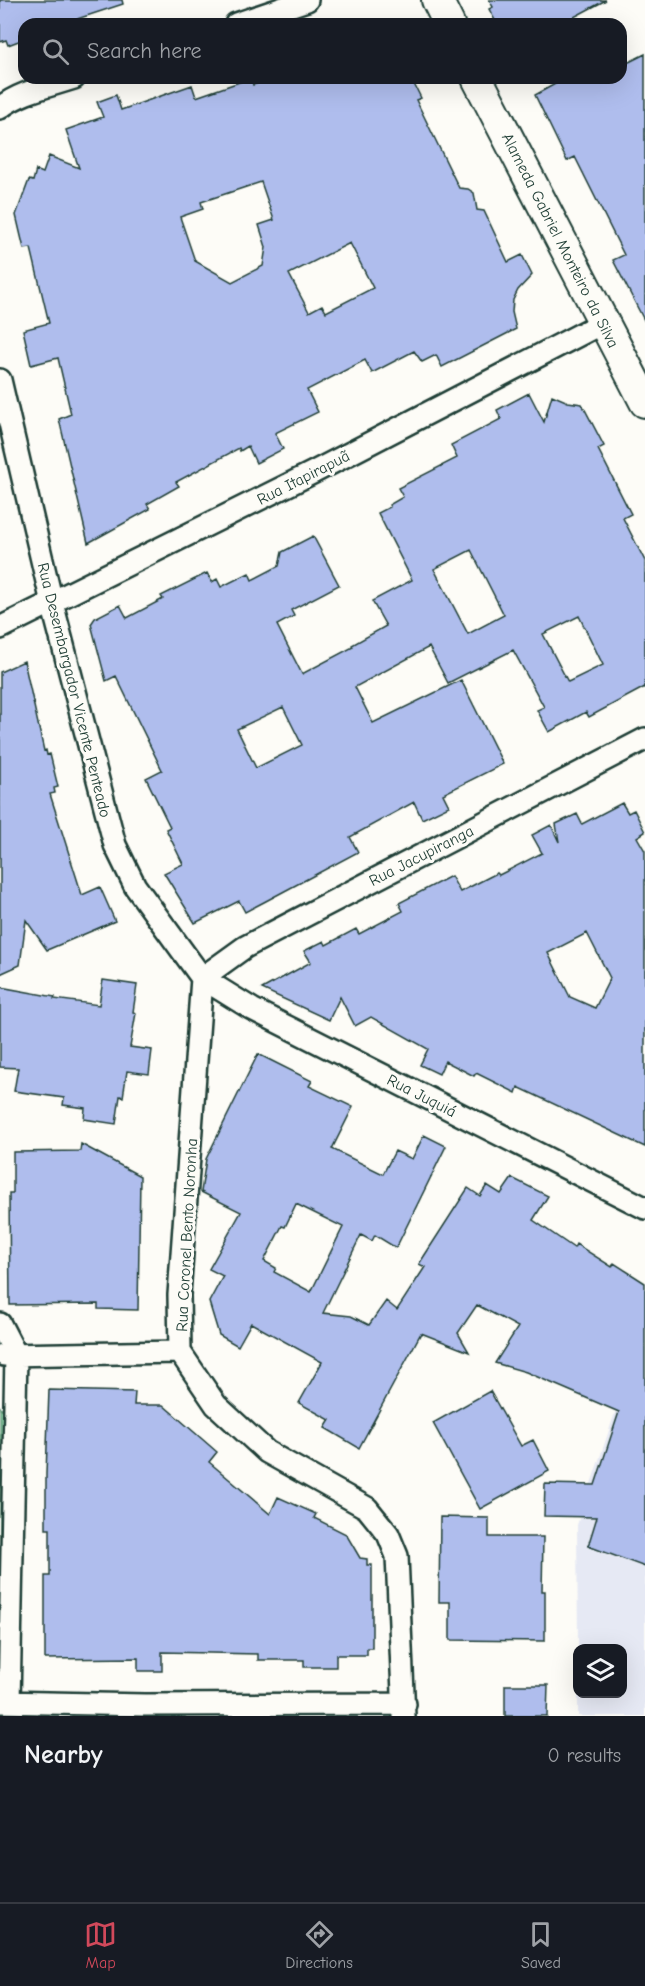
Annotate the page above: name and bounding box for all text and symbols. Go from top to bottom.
search box [18,18,627,84]
icon: search [39,35,72,68]
text: Search here [87,38,202,64]
street label: Alameda Gabriel Monteiro da Silva [498,130,622,351]
street label: Rua Itapirapuã [254,447,353,509]
street label: Rua Desembargador Vicente Penteado [34,561,114,820]
street label: Rua Jacupiranga [366,822,477,890]
street label: Rua Juquiá [384,1071,459,1121]
street label: Rua Coronel Bento Noronha [173,1138,201,1332]
map controls [573,1644,627,1698]
button: layers [573,1644,627,1698]
text: Nearby [24,1740,103,1770]
text: 0 results [548,1744,621,1767]
tab: Map [84,1918,117,1972]
tab: Directions [285,1918,353,1972]
tab: Saved [521,1918,561,1972]

